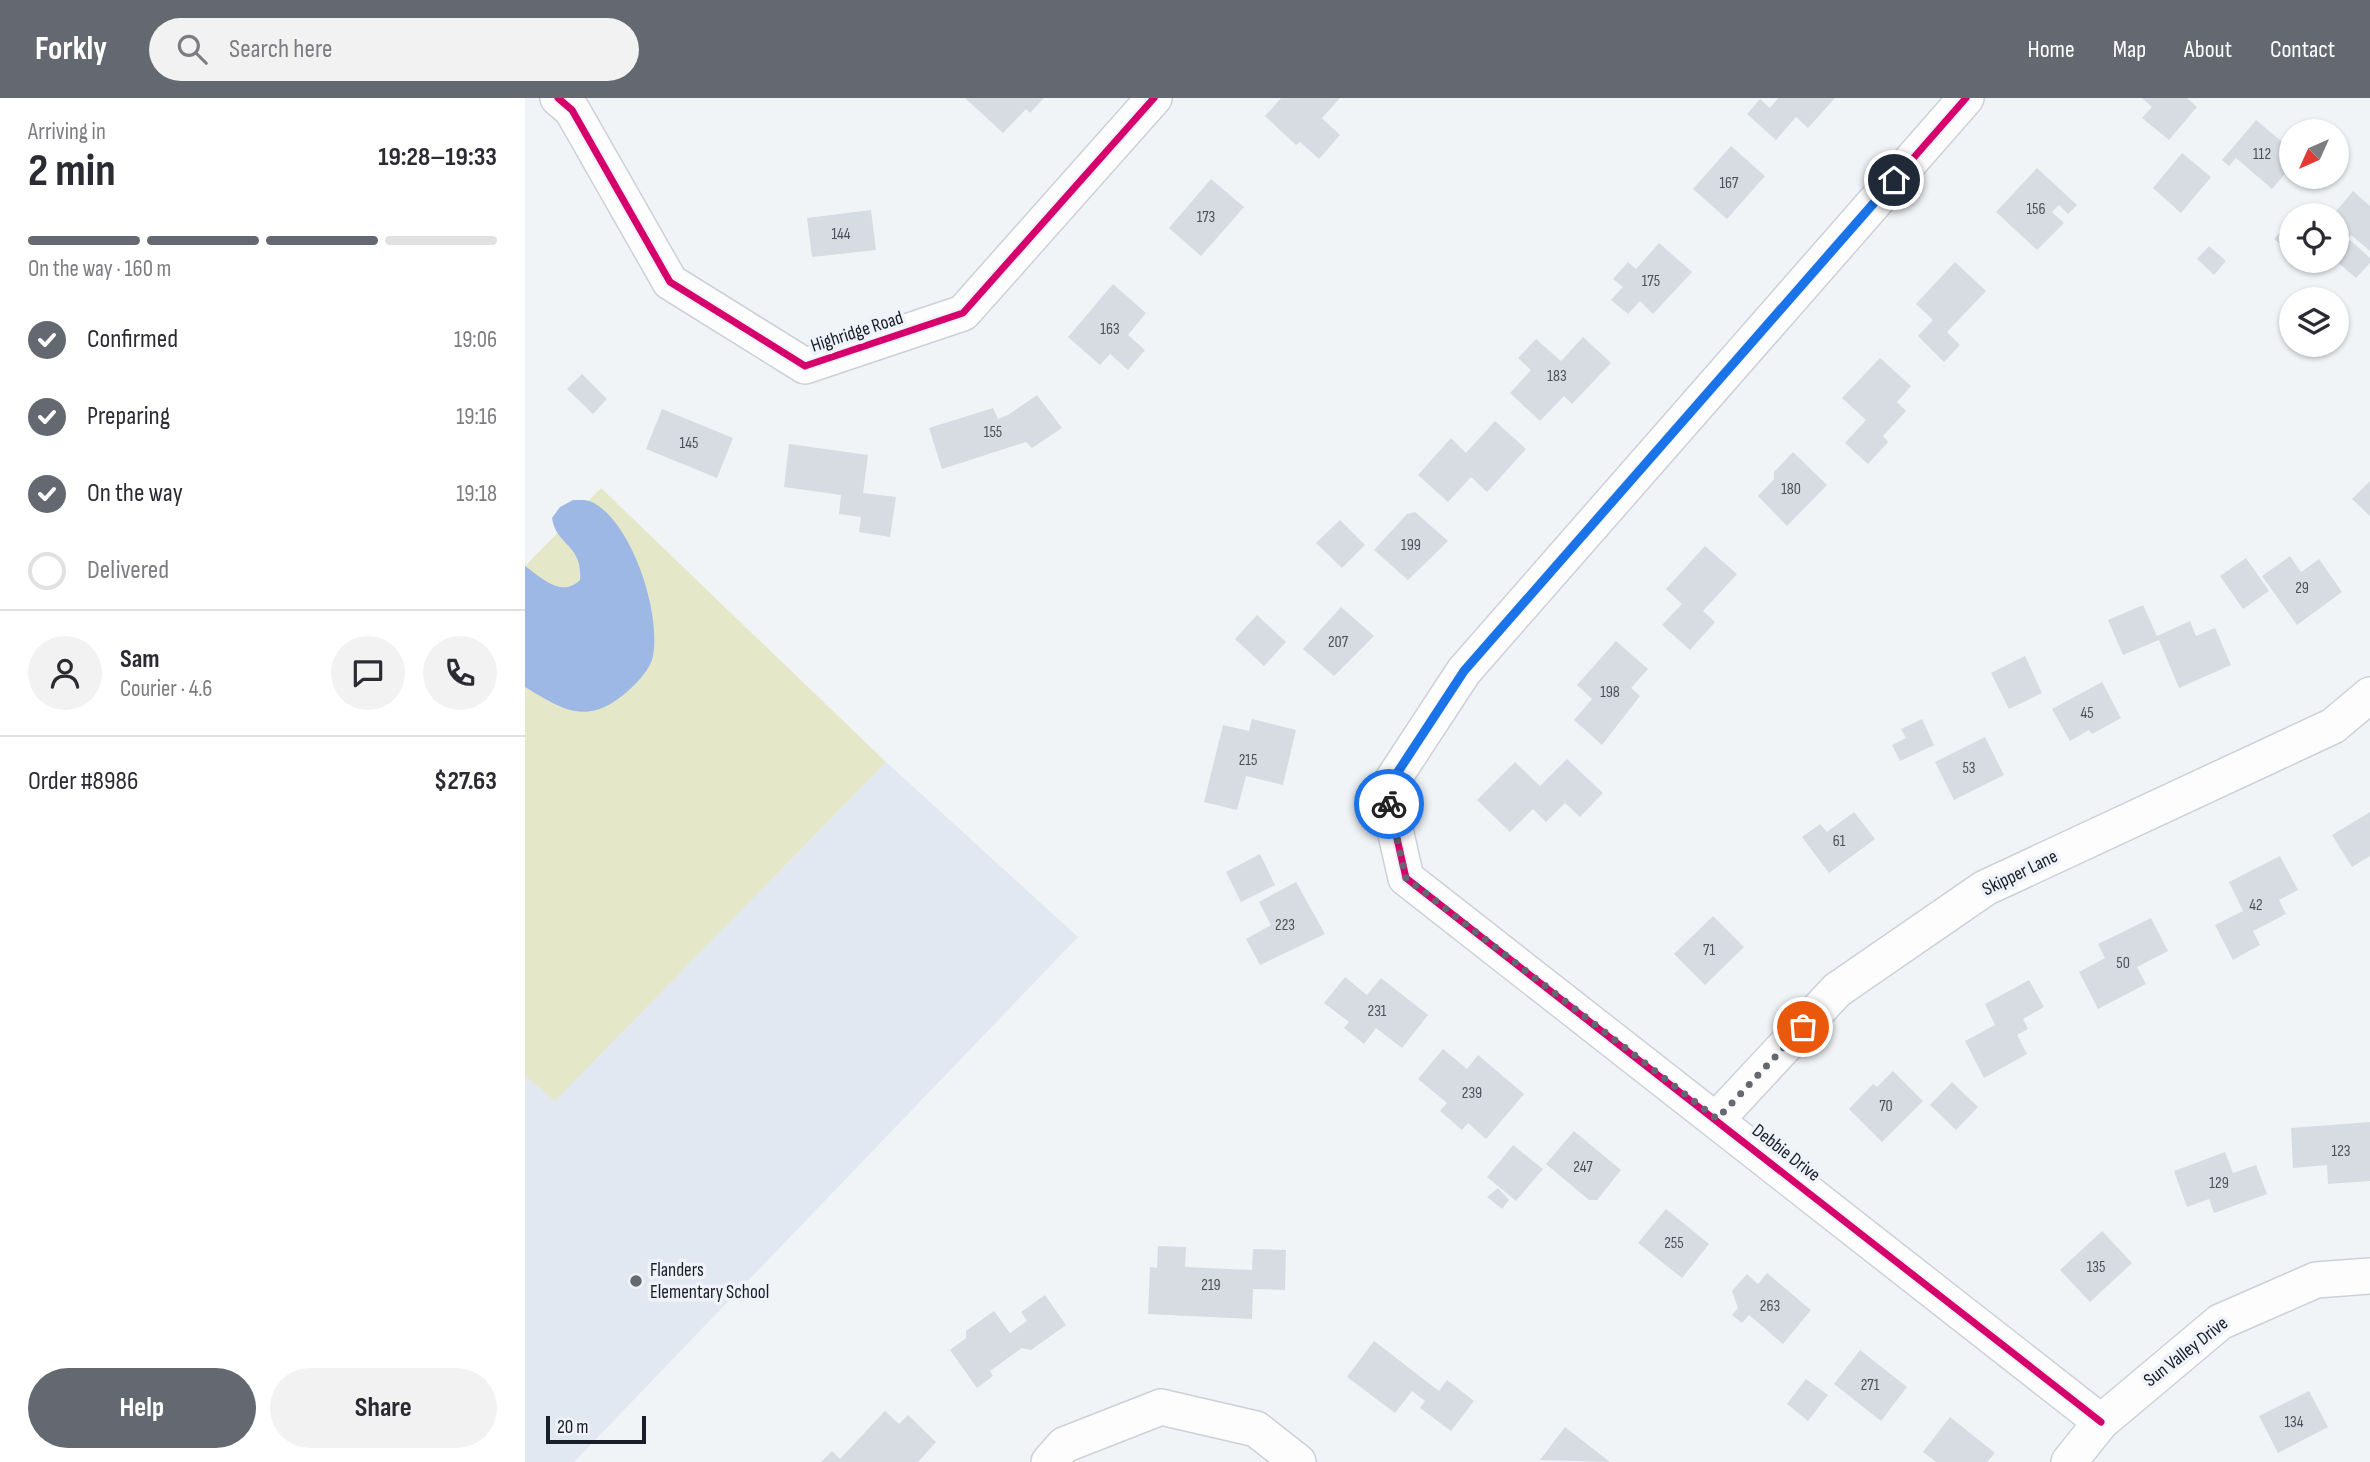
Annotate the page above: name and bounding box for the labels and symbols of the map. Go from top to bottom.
north arrow [2279,119,2349,189]
house number: 112 [2253,145,2271,164]
pin [1864,150,1924,210]
house number: 167 [1719,174,1739,193]
house number: 156 [2026,200,2046,219]
house number: 173 [1197,208,1215,227]
house number: 144 [831,225,851,244]
house number: 175 [1642,272,1660,291]
street label: Highridge Road [808,306,906,358]
house number: 163 [1100,320,1120,339]
house number: 183 [1547,367,1567,386]
house number: 155 [984,423,1002,442]
house number: 145 [680,434,698,453]
house number: 180 [1781,480,1801,499]
house number: 199 [1401,536,1421,555]
house number: 29 [2295,579,2309,598]
house number: 207 [1328,633,1349,652]
house number: 198 [1600,683,1620,702]
house number: 45 [2080,704,2094,723]
house number: 215 [1239,751,1257,770]
house number: 53 [1962,759,1976,778]
courier [1354,769,1424,839]
house number: 61 [1833,832,1846,851]
street label: Skipper Lane [1979,845,2061,901]
house number: 42 [2249,896,2263,915]
house number: 223 [1275,916,1295,935]
house number: 71 [1703,941,1715,960]
house number: 50 [2116,954,2130,973]
pin [1773,997,1833,1057]
house number: 231 [1368,1002,1387,1021]
house number: 239 [1462,1084,1482,1103]
house number: 70 [1879,1097,1893,1116]
street label: Debbie Drive [1747,1119,1825,1187]
house number: 123 [2331,1142,2351,1161]
house number: 247 [1573,1158,1593,1177]
house number: 129 [2209,1174,2229,1193]
house number: 255 [1664,1234,1684,1253]
house number: 135 [2087,1258,2105,1277]
place label: Flanders Elementary School [650,1259,769,1304]
marker: Flanders Elementary School [628,1273,644,1289]
house number: 219 [1201,1276,1221,1295]
house number: 263 [1760,1297,1780,1316]
street label: Sun Valley Drive [2139,1312,2233,1392]
house number: 271 [1861,1376,1880,1395]
scale bar [546,1413,646,1445]
house number: 134 [2284,1413,2304,1432]

